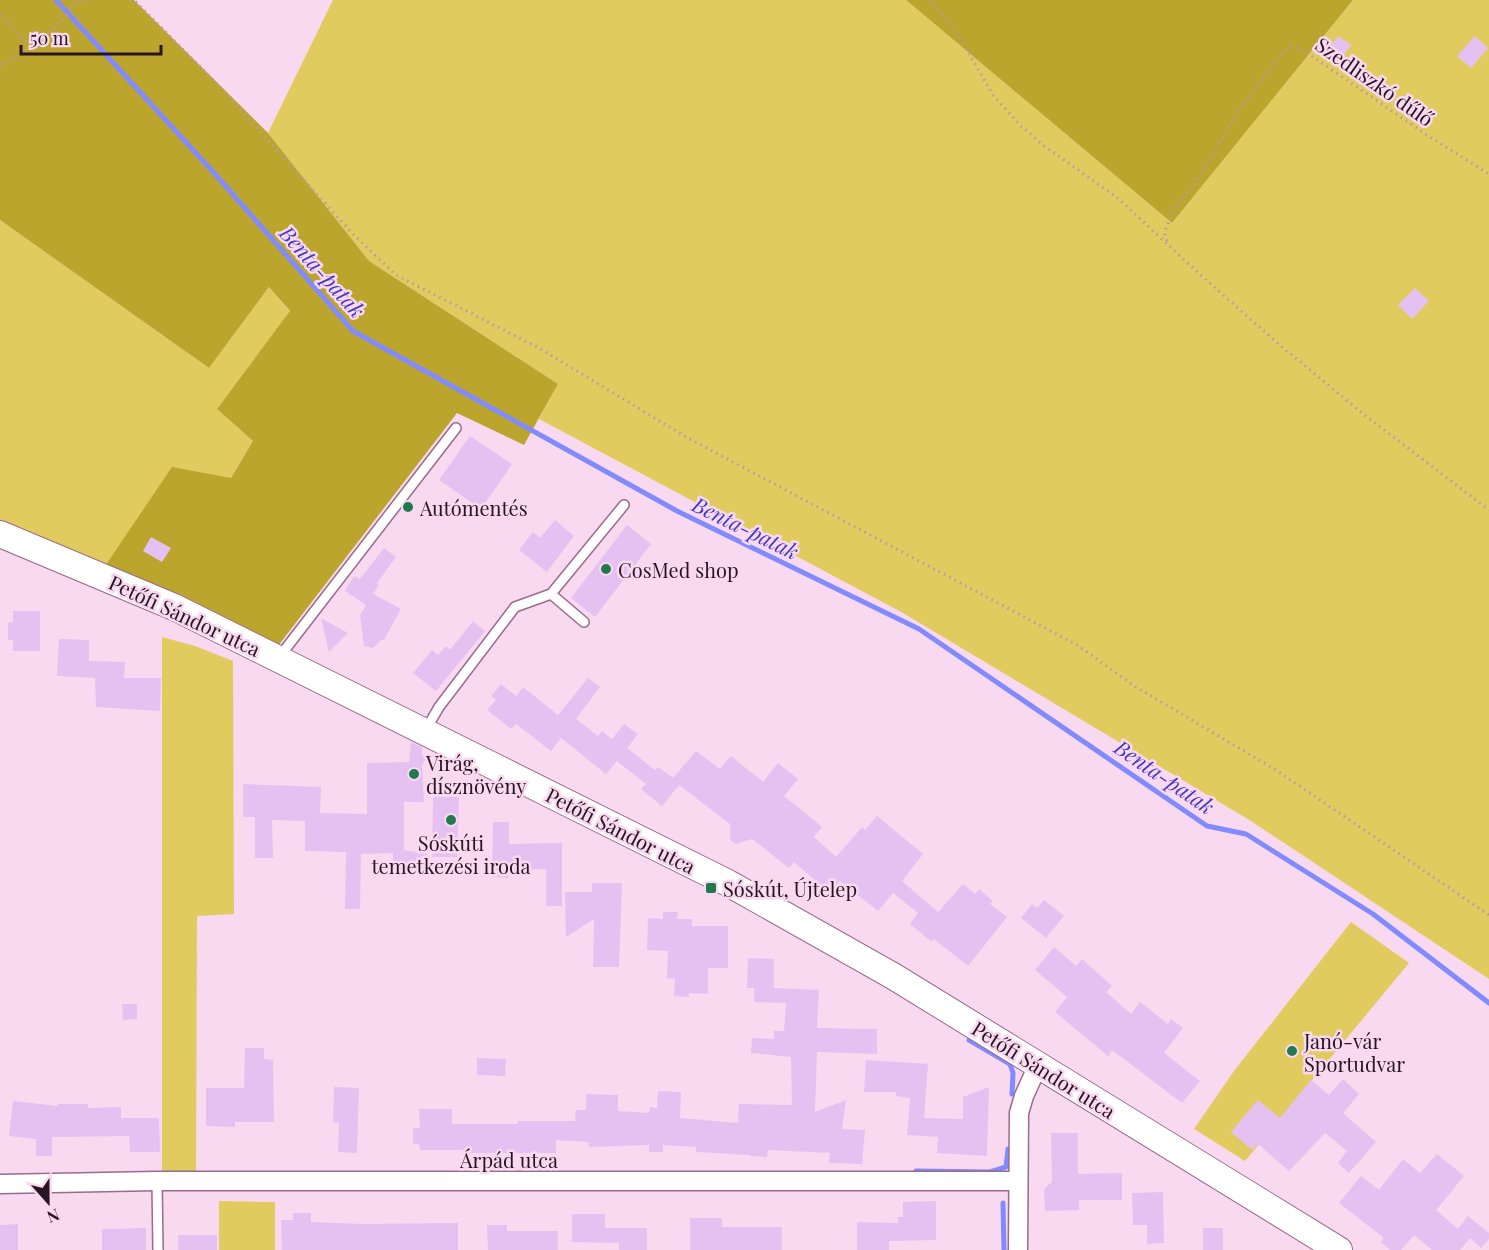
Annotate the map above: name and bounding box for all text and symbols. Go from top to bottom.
scale bar [21,18,160,56]
text: 50 m [30,26,69,50]
street label: Szedliszkó dűlő [1311,30,1439,132]
water label: Benta-patak [274,218,372,323]
water label: Benta-patak [688,489,804,565]
place label: Autómentés [419,494,528,521]
marker: Autómentés [401,500,415,514]
place label: CosMed shop [618,556,739,583]
marker: CosMed shop [599,562,613,576]
street label: Petőfi Sándor utca [105,568,265,662]
water label: Benta-patak [1109,732,1220,820]
place label: Virág, dísznövény [425,749,526,799]
marker: Virág, dísznövény [407,767,421,781]
street label: Petőfi Sándor utca [542,781,700,879]
marker: Sóskúti temetkezési iroda [444,813,458,827]
place label: Sóskúti temetkezési iroda [371,829,531,879]
place label: Sóskút, Újtelep [723,875,857,902]
marker: Sóskút, Újtelep [704,881,718,895]
street label: Petőfi Sándor utca [967,1014,1121,1124]
place label: Janó-vár Sportudvar [1303,1027,1405,1077]
marker: Janó-vár Sportudvar [1285,1044,1299,1058]
street label: Árpád utca [459,1146,558,1173]
north arrow [18,1172,78,1232]
text: N [44,1205,63,1229]

